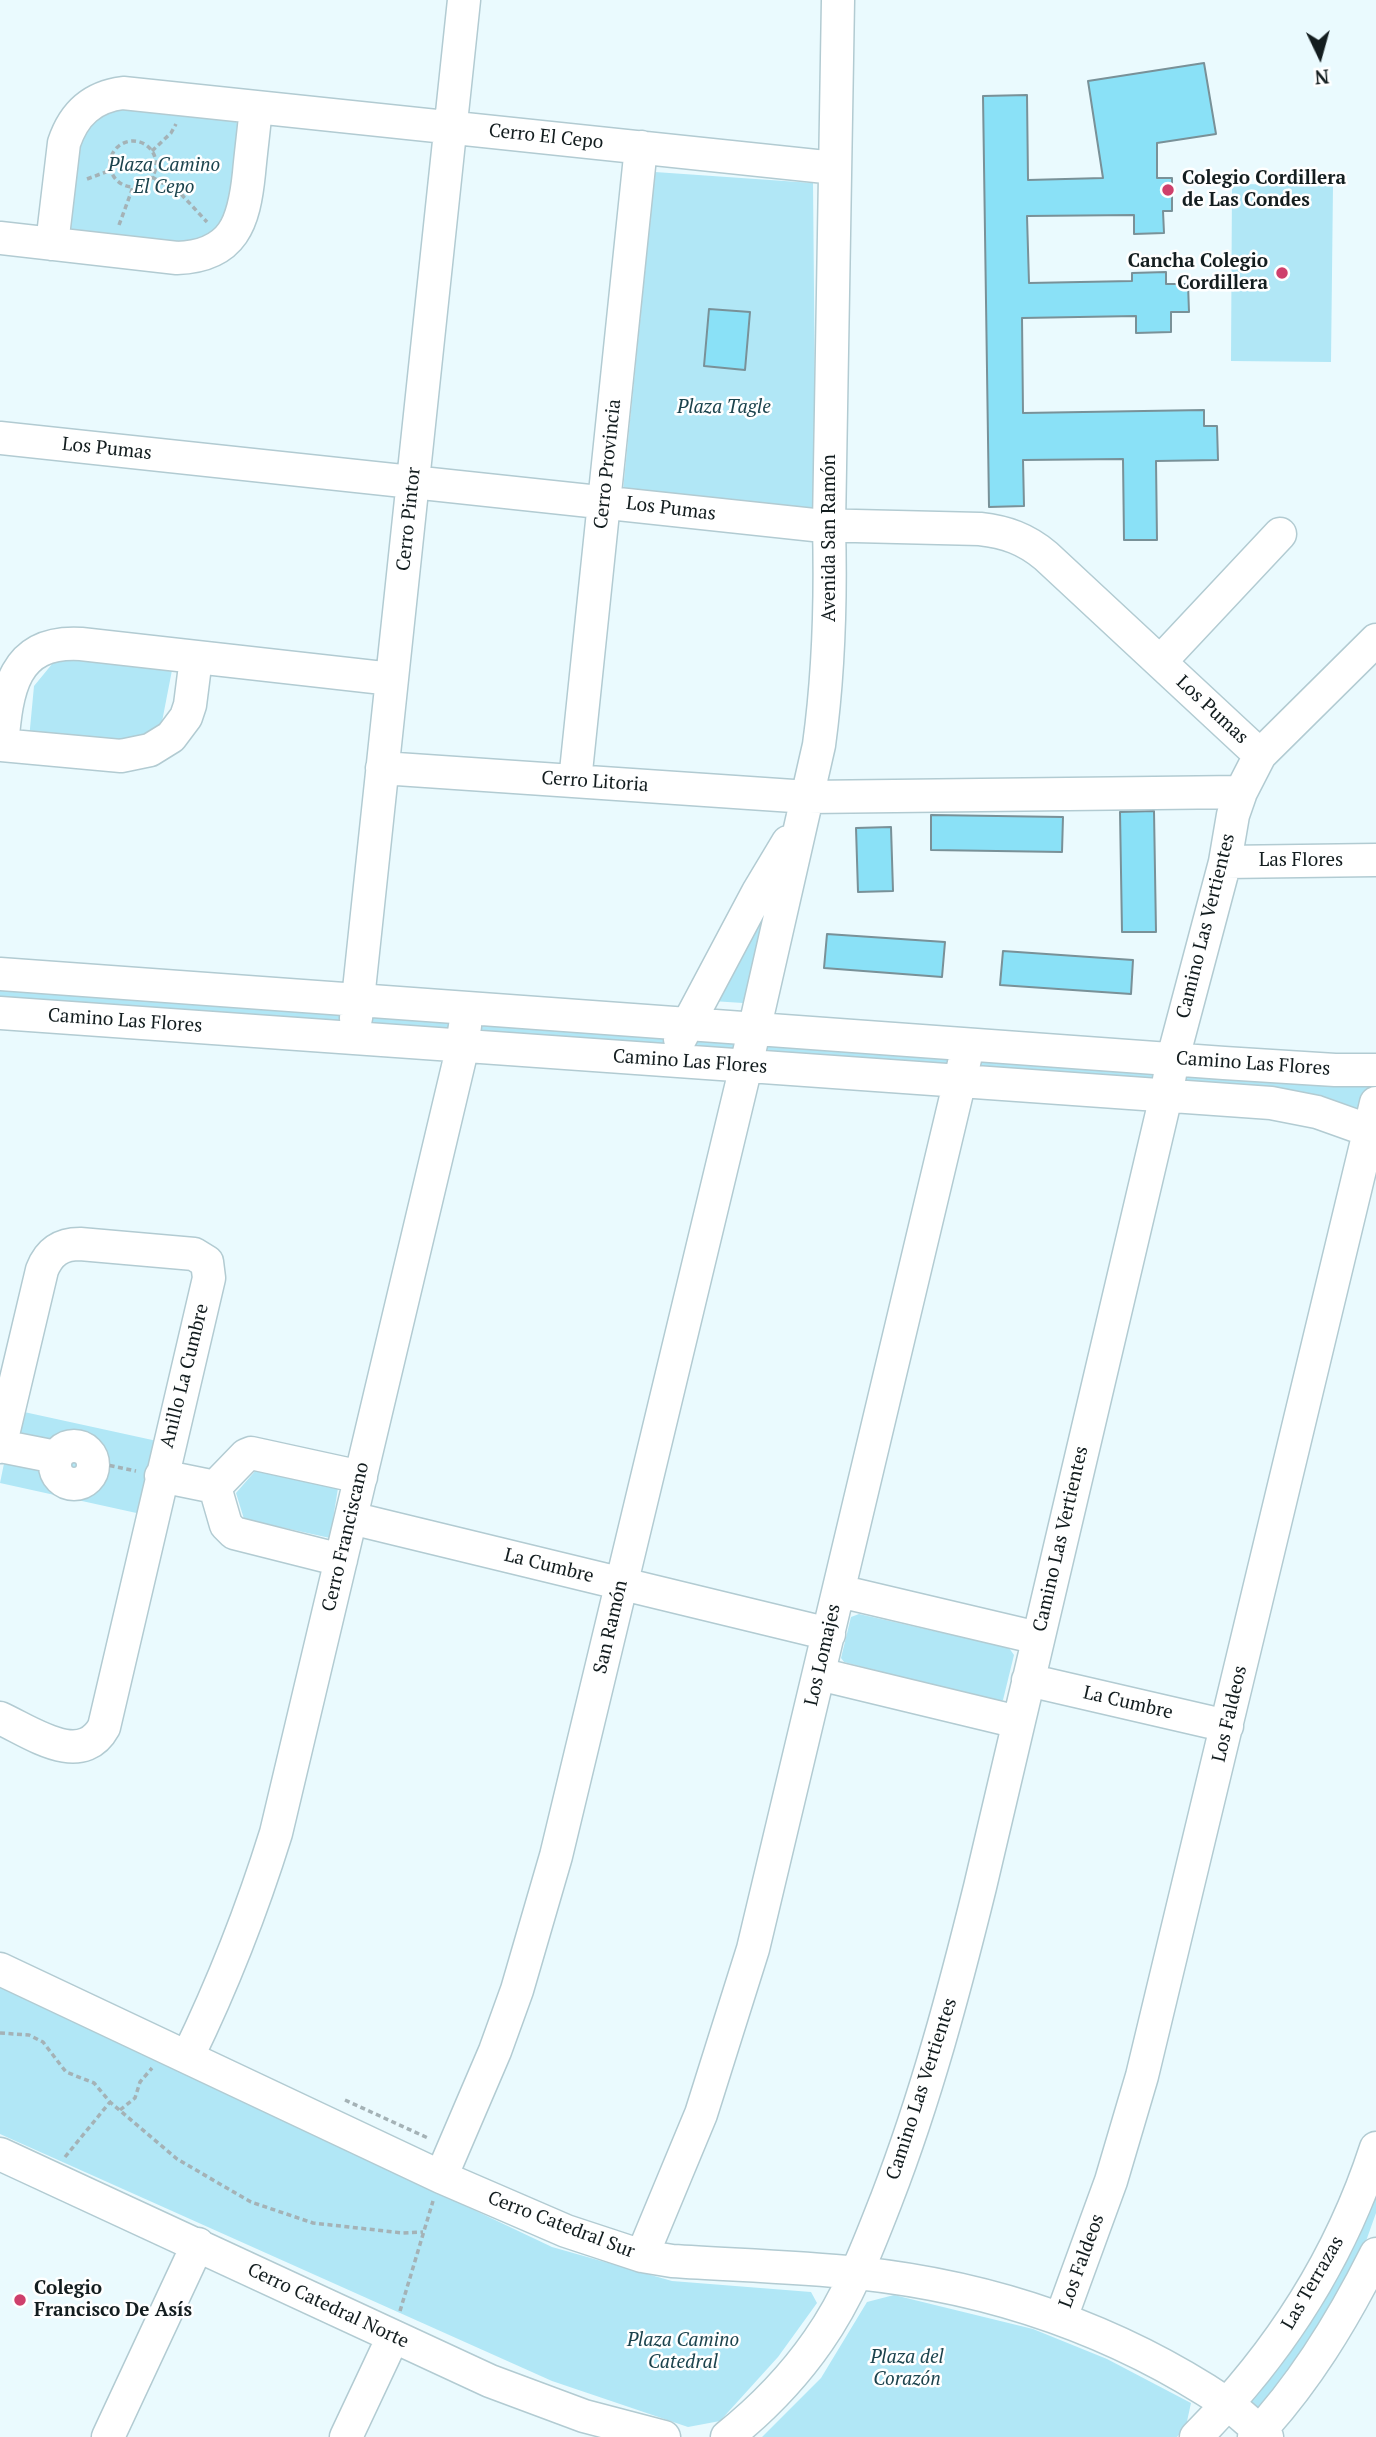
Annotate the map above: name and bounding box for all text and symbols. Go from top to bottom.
north arrow [1285,21,1355,91]
text: N [1314,64,1330,90]
street label: Cerro El Cepo [488,120,604,154]
park label: Plaza Camino El Cepo [108,155,220,199]
place label: Colegio Cordillera de Las Condes [1182,168,1346,212]
marker: Colegio Cordillera de Las Condes [1160,182,1176,198]
place label: Cancha Colegio Cordillera [1128,251,1268,295]
marker: Cancha Colegio Cordillera [1274,265,1290,281]
park label: Plaza Tagle [677,397,771,419]
street label: Cerro Provincia [590,398,626,530]
street label: Los Pumas [61,433,153,465]
street label: Avenida San Ramón [819,454,841,622]
street label: Cerro Pintor [392,466,426,572]
street label: Los Pumas [625,492,717,526]
street label: Los Pumas [1171,671,1253,749]
street label: Cerro Litoria [541,767,649,797]
street label: Camino Las Vertientes [1172,831,1240,1021]
street label: Las Flores [1259,850,1343,872]
street label: Camino Las Flores [47,1004,203,1038]
street label: Camino Las Flores [612,1045,768,1079]
street label: Camino Las Flores [1175,1047,1331,1081]
street label: Anillo La Cumbre [156,1301,214,1451]
street label: Camino Las Vertientes [1029,1444,1093,1634]
street label: Cerro Franciscano [318,1460,374,1614]
street label: La Cumbre [502,1544,596,1588]
street label: San Ramón [589,1578,633,1676]
street label: Los Lomajes [800,1602,846,1708]
street label: Los Faldeos [1208,1664,1252,1764]
street label: La Cumbre [1081,1682,1175,1724]
street label: Camino Las Vertientes [882,1995,962,2183]
street label: Cerro Catedral Sur [484,2186,638,2264]
street label: Los Faldeos [1054,2211,1110,2311]
street label: Las Terrazas [1277,2232,1349,2334]
street label: Cerro Catedral Norte [244,2259,412,2353]
place label: Colegio Francisco De Asís [34,2278,192,2322]
marker: Colegio Francisco De Asís [12,2292,28,2308]
park label: Plaza Camino Catedral [627,2330,739,2374]
park label: Plaza del Corazón [870,2347,944,2391]

